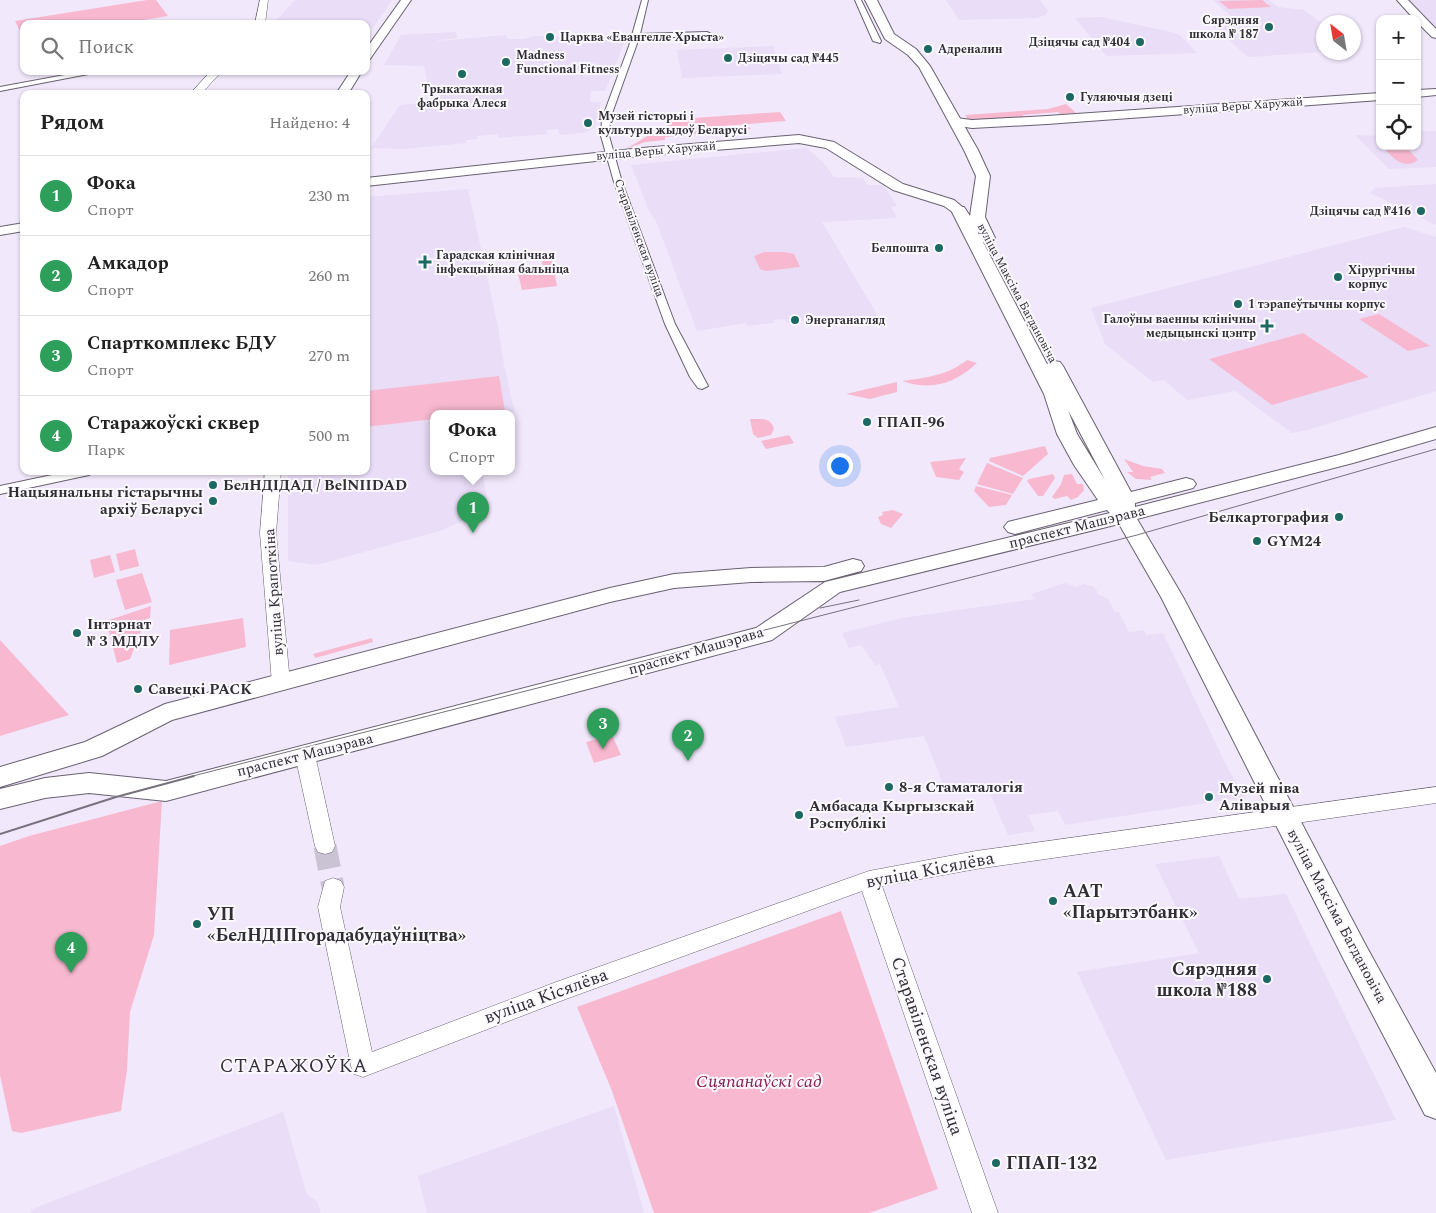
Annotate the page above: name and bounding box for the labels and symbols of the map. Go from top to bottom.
place label: Сярэдняя школа № 187 [1189,11,1259,44]
north arrow [1316,15,1361,60]
marker: Сярэдняя школа № 187 [1263,21,1275,33]
place label: Царква «Евангелле Хрыста» [560,28,724,47]
marker: Царква «Евангелле Хрыста» [544,31,556,43]
place label: Дзіцячы сад №404 [1029,33,1130,52]
marker: Дзіцячы сад №404 [1134,36,1146,48]
place label: Адреналин [938,40,1003,59]
marker: Адреналин [922,43,934,55]
place label: Madness Functional Fitness [516,46,619,79]
place label: Дзіцячы сад №445 [738,49,839,68]
marker: Дзіцячы сад №445 [722,52,734,64]
marker: Madness Functional Fitness [500,56,512,68]
marker: Трыкатажная фабрыка Алеся [456,68,468,80]
place label: Трыкатажная фабрыка Алеся [417,80,507,113]
place label: Гуляючыя дзеці [1080,88,1173,107]
marker: Гуляючыя дзеці [1064,91,1076,103]
street label: вуліца Веры Харужай [1182,92,1304,120]
place label: Музей гісторыі і культуры жыдоў Беларусі [598,107,747,140]
marker: Музей гісторыі і культуры жыдоў Беларусі [582,117,594,129]
street label: вуліца Веры Харужай [595,136,717,166]
street label: Старавіленская вуліца [609,176,669,300]
place label: Дзіцячы сад №416 [1310,202,1411,221]
marker: Дзіцячы сад №416 [1415,205,1427,217]
street label: вуліца Максіма Багдановіча [972,220,1062,367]
place label: Белпошта [871,239,930,258]
marker: Белпошта [933,242,945,254]
place label: Гарадская клінічная інфекцыйная бальніца [436,246,570,279]
marker: Гарадская клінічная інфекцыйная бальніца [418,255,432,269]
place label: Хірургічны корпус [1348,261,1416,294]
marker: Хірургічны корпус [1332,271,1344,283]
place label: 1 тэрапеўтычны корпус [1248,295,1385,314]
marker: 1 тэрапеўтычны корпус [1232,298,1244,310]
place label: Галоўны ваенны клінічны медыцынскі цэнтр [1103,310,1256,343]
place label: Энерганагляд [805,311,886,330]
marker: Энерганагляд [789,314,801,326]
marker: Галоўны ваенны клінічны медыцынскі цэнтр [1260,319,1274,333]
place label: ГПАП-96 [877,411,945,434]
marker: ГПАП-96 [861,416,873,428]
your location [827,453,853,479]
place label: БелНДІДАД / BelNIIDAD [223,474,407,497]
marker: БелНДІДАД / BelNIIDAD [207,479,219,491]
place label: Нацыянальны гістарычны архіў Беларусі [8,481,203,521]
pin: 1 [457,492,489,533]
marker: Нацыянальны гістарычны архіў Беларусі [207,495,219,507]
street label: праспект Машэрава [1006,499,1148,555]
place label: Белкартография [1208,506,1329,529]
marker: Белкартография [1333,511,1345,523]
street label: вуліца Крапоткіна [258,527,290,656]
place label: GYM24 [1267,530,1322,553]
marker: GYM24 [1251,535,1263,547]
place label: Інтэрнат № 3 МДЛУ [87,613,160,653]
street label: праспект Машэрава [626,620,767,681]
marker: Інтэрнат № 3 МДЛУ [71,627,83,639]
place label: Савецкі РАСК [148,678,252,701]
marker: Савецкі РАСК [132,683,144,695]
pin: 3 [587,708,619,749]
pin: 2 [672,720,704,761]
street label: праспект Машэрава [234,727,376,783]
place label: 8-я Стаматалогія [899,776,1023,799]
place label: Музей піва Аліварыя [1219,777,1300,817]
marker: 8-я Стаматалогія [883,781,895,793]
marker: Музей піва Аліварыя [1203,791,1215,803]
place label: Амбасада Кыргызскай Рэспублікі [809,795,975,835]
marker: Амбасада Кыргызскай Рэспублікі [793,809,805,821]
street label: вуліца Максіма Багдановіча [1281,824,1393,1008]
street label: вуліца Кісялёва [863,844,997,896]
place label: ААТ «Парытэтбанк» [1063,878,1198,926]
marker: ААТ «Парытэтбанк» [1047,895,1059,907]
place label: УП «БелНДІПгорадабудаўніцтва» [207,901,466,949]
marker: УП «БелНДІПгорадабудаўніцтва» [191,918,203,930]
pin: 4 [55,932,87,973]
street label: Старавіленская вуліца [884,953,970,1139]
place label: Сярэдняя школа №188 [1157,956,1257,1004]
street label: вуліца Кісялёва [480,961,612,1031]
marker: Сярэдняя школа №188 [1261,973,1273,985]
district label: СТАРАЖОЎКА [220,1052,368,1081]
park label: Сцяпанаўскі сад [696,1068,822,1095]
place label: ГПАП-132 [1006,1150,1097,1177]
marker: ГПАП-132 [990,1157,1002,1169]

